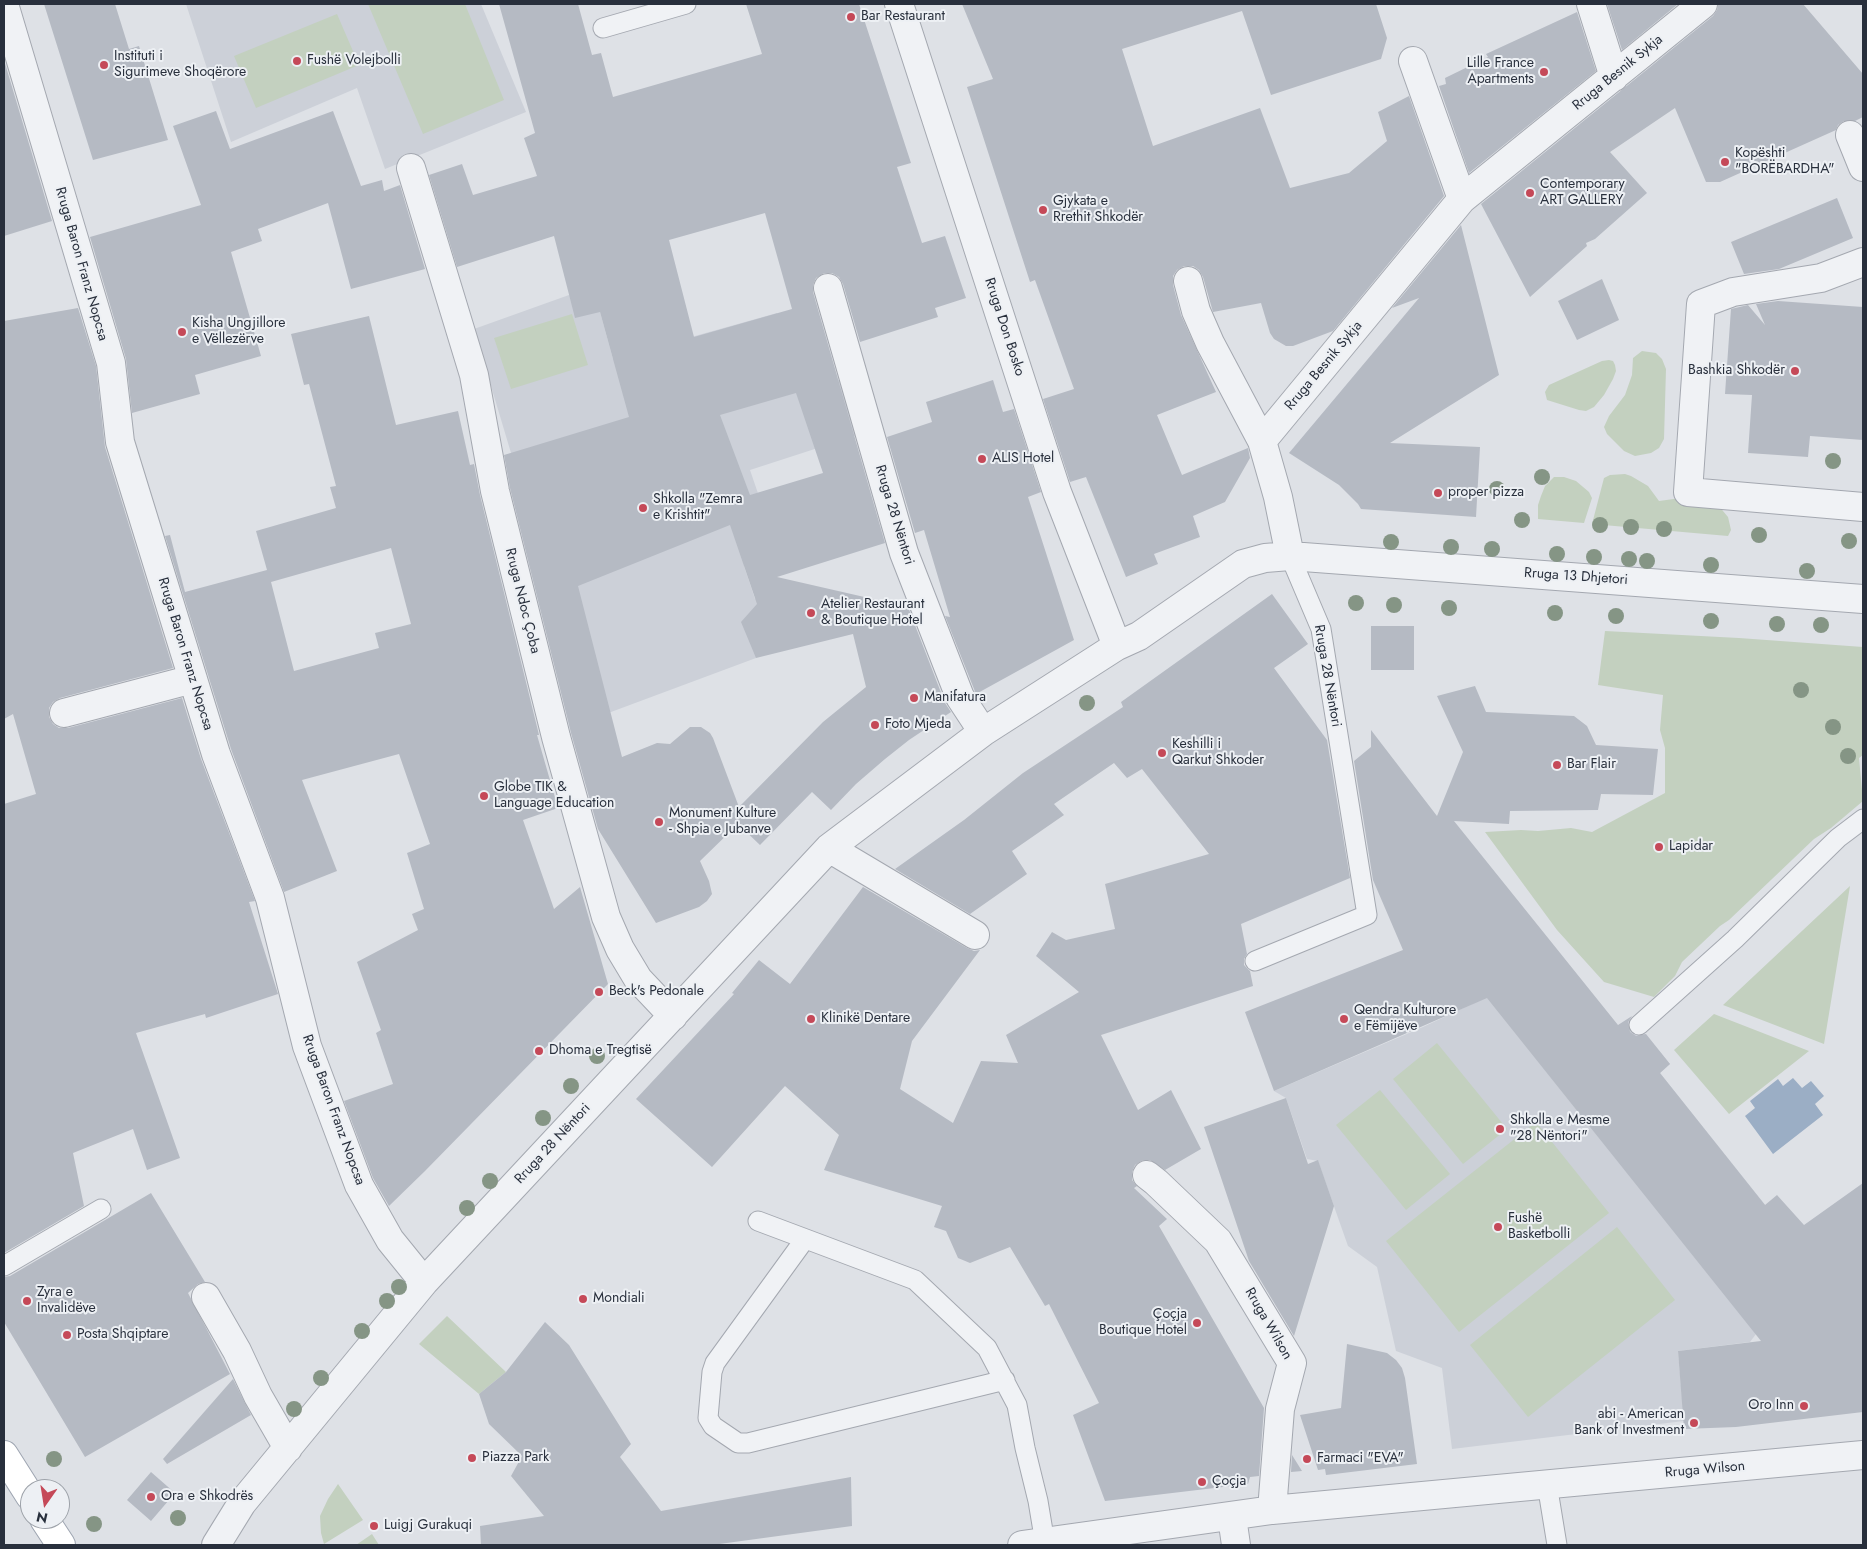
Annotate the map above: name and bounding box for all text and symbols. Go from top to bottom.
place label: Bar Restaurant [861,9,945,25]
marker: Bar Restaurant [845,11,857,23]
street label: Rruga Besnik Sykja [1570,31,1666,115]
place label: Instituti i Sigurimeve Shoqërore [114,49,246,82]
place label: Fushë Volejbolli [307,53,401,69]
marker: Fushë Volejbolli [291,55,303,67]
place label: Lille France Apartments [1467,56,1534,88]
marker: Instituti i Sigurimeve Shoqërore [98,59,110,71]
marker: Lille France Apartments [1538,66,1550,78]
place label: Kopështi "BORËBARDHA" [1735,146,1835,178]
marker: Kopështi "BORËBARDHA" [1719,156,1731,168]
place label: Contemporary ART GALLERY [1540,177,1625,210]
street label: Rruga Baron Franz Nopcsa [51,185,111,343]
marker: Contemporary ART GALLERY [1524,187,1536,199]
place label: Gjykata e Rrethit Shkodër [1053,194,1143,226]
marker: Gjykata e Rrethit Shkodër [1037,204,1049,216]
street label: Rruga Don Bosko [980,276,1028,378]
place label: Kisha Ungjillore e Vëllezërve [192,316,285,348]
street label: Rruga Besnik Sykja [1282,318,1366,414]
marker: Kisha Ungjillore e Vëllezërve [176,326,188,338]
place label: Bashkia Shkodër [1688,363,1785,379]
marker: Bashkia Shkodër [1789,365,1801,377]
place label: ALIS Hotel [992,451,1054,467]
marker: ALIS Hotel [976,453,988,465]
street label: Rruga 28 Nëntori [871,463,917,567]
place label: proper pizza [1448,485,1524,501]
marker: proper pizza [1432,487,1444,499]
place label: Shkolla "Zemra e Krishtit" [653,492,742,524]
marker: Shkolla "Zemra e Krishtit" [637,502,649,514]
street label: Rruga Ndoc Çoba [501,546,543,656]
street label: Rruga 13 Dhjetori [1524,565,1628,589]
street label: Rruga Baron Franz Nopcsa [154,576,216,732]
place label: Atelier Restaurant & Boutique Hotel [821,597,924,630]
marker: Atelier Restaurant & Boutique Hotel [805,607,817,619]
street label: Rruga 28 Nëntori [1310,624,1344,728]
place label: Manifatura [924,690,986,706]
marker: Manifatura [908,692,920,704]
place label: Foto Mjeda [885,717,951,733]
marker: Foto Mjeda [869,719,881,731]
place label: Keshilli i Qarkut Shkoder [1172,737,1264,770]
marker: Keshilli i Qarkut Shkoder [1156,747,1168,759]
place label: Bar Flair [1567,757,1616,773]
marker: Bar Flair [1551,759,1563,771]
place label: Globe TIK & Language Education [494,780,614,812]
marker: Globe TIK & Language Education [478,790,490,802]
place label: Monument Kulture - Shpia e Jubanve [669,806,776,839]
marker: Monument Kulture - Shpia e Jubanve [653,816,665,828]
place label: Lapidar [1669,839,1713,855]
marker: Lapidar [1653,841,1665,853]
place label: Beck's Pedonale [609,984,704,1000]
marker: Beck's Pedonale [593,986,605,998]
place label: Qendra Kulturore e Fëmijëve [1354,1003,1456,1036]
place label: Klinikë Dentare [821,1011,910,1027]
marker: Klinikë Dentare [805,1013,817,1025]
marker: Qendra Kulturore e Fëmijëve [1338,1013,1350,1025]
street label: Rruga Baron Franz Nopcsa [298,1032,368,1188]
place label: Dhoma e Tregtisë [549,1043,652,1059]
marker: Dhoma e Tregtisë [533,1045,545,1057]
street label: Rruga 28 Nëntori [512,1100,594,1188]
place label: Shkolla e Mesme "28 Nëntori" [1510,1113,1610,1146]
marker: Shkolla e Mesme "28 Nëntori" [1494,1123,1506,1135]
place label: Fushë Basketbolli [1508,1211,1570,1244]
marker: Fushë Basketbolli [1492,1221,1504,1233]
place label: Zyra e Invalidëve [37,1285,96,1318]
street label: Rruga Wilson [1241,1285,1295,1363]
place label: Mondiali [593,1291,645,1307]
marker: Mondiali [577,1293,589,1305]
marker: Zyra e Invalidëve [21,1295,33,1307]
place label: Çoçja Boutique Hotel [1099,1307,1187,1340]
marker: Çoçja Boutique Hotel [1191,1317,1203,1329]
place label: Posta Shqiptare [77,1327,168,1343]
marker: Posta Shqiptare [61,1329,73,1341]
place label: Oro Inn [1748,1398,1794,1414]
marker: Oro Inn [1798,1400,1810,1412]
place label: abi - American Bank of Investment [1574,1407,1684,1440]
marker: abi - American Bank of Investment [1688,1417,1700,1429]
place label: Piazza Park [482,1450,549,1466]
place label: Farmaci "EVA" [1317,1451,1404,1467]
marker: Piazza Park [466,1452,478,1464]
marker: Farmaci "EVA" [1301,1453,1313,1465]
street label: Rruga Wilson [1664,1458,1746,1482]
place label: Çoçja [1212,1474,1246,1490]
marker: Çoçja [1196,1476,1208,1488]
north arrow [20,1479,70,1529]
place label: Ora e Shkodrës [161,1489,253,1505]
marker: Ora e Shkodrës [145,1491,157,1503]
text: N [34,1507,50,1529]
place label: Luigj Gurakuqi [384,1518,472,1534]
marker: Luigj Gurakuqi [368,1520,380,1532]

